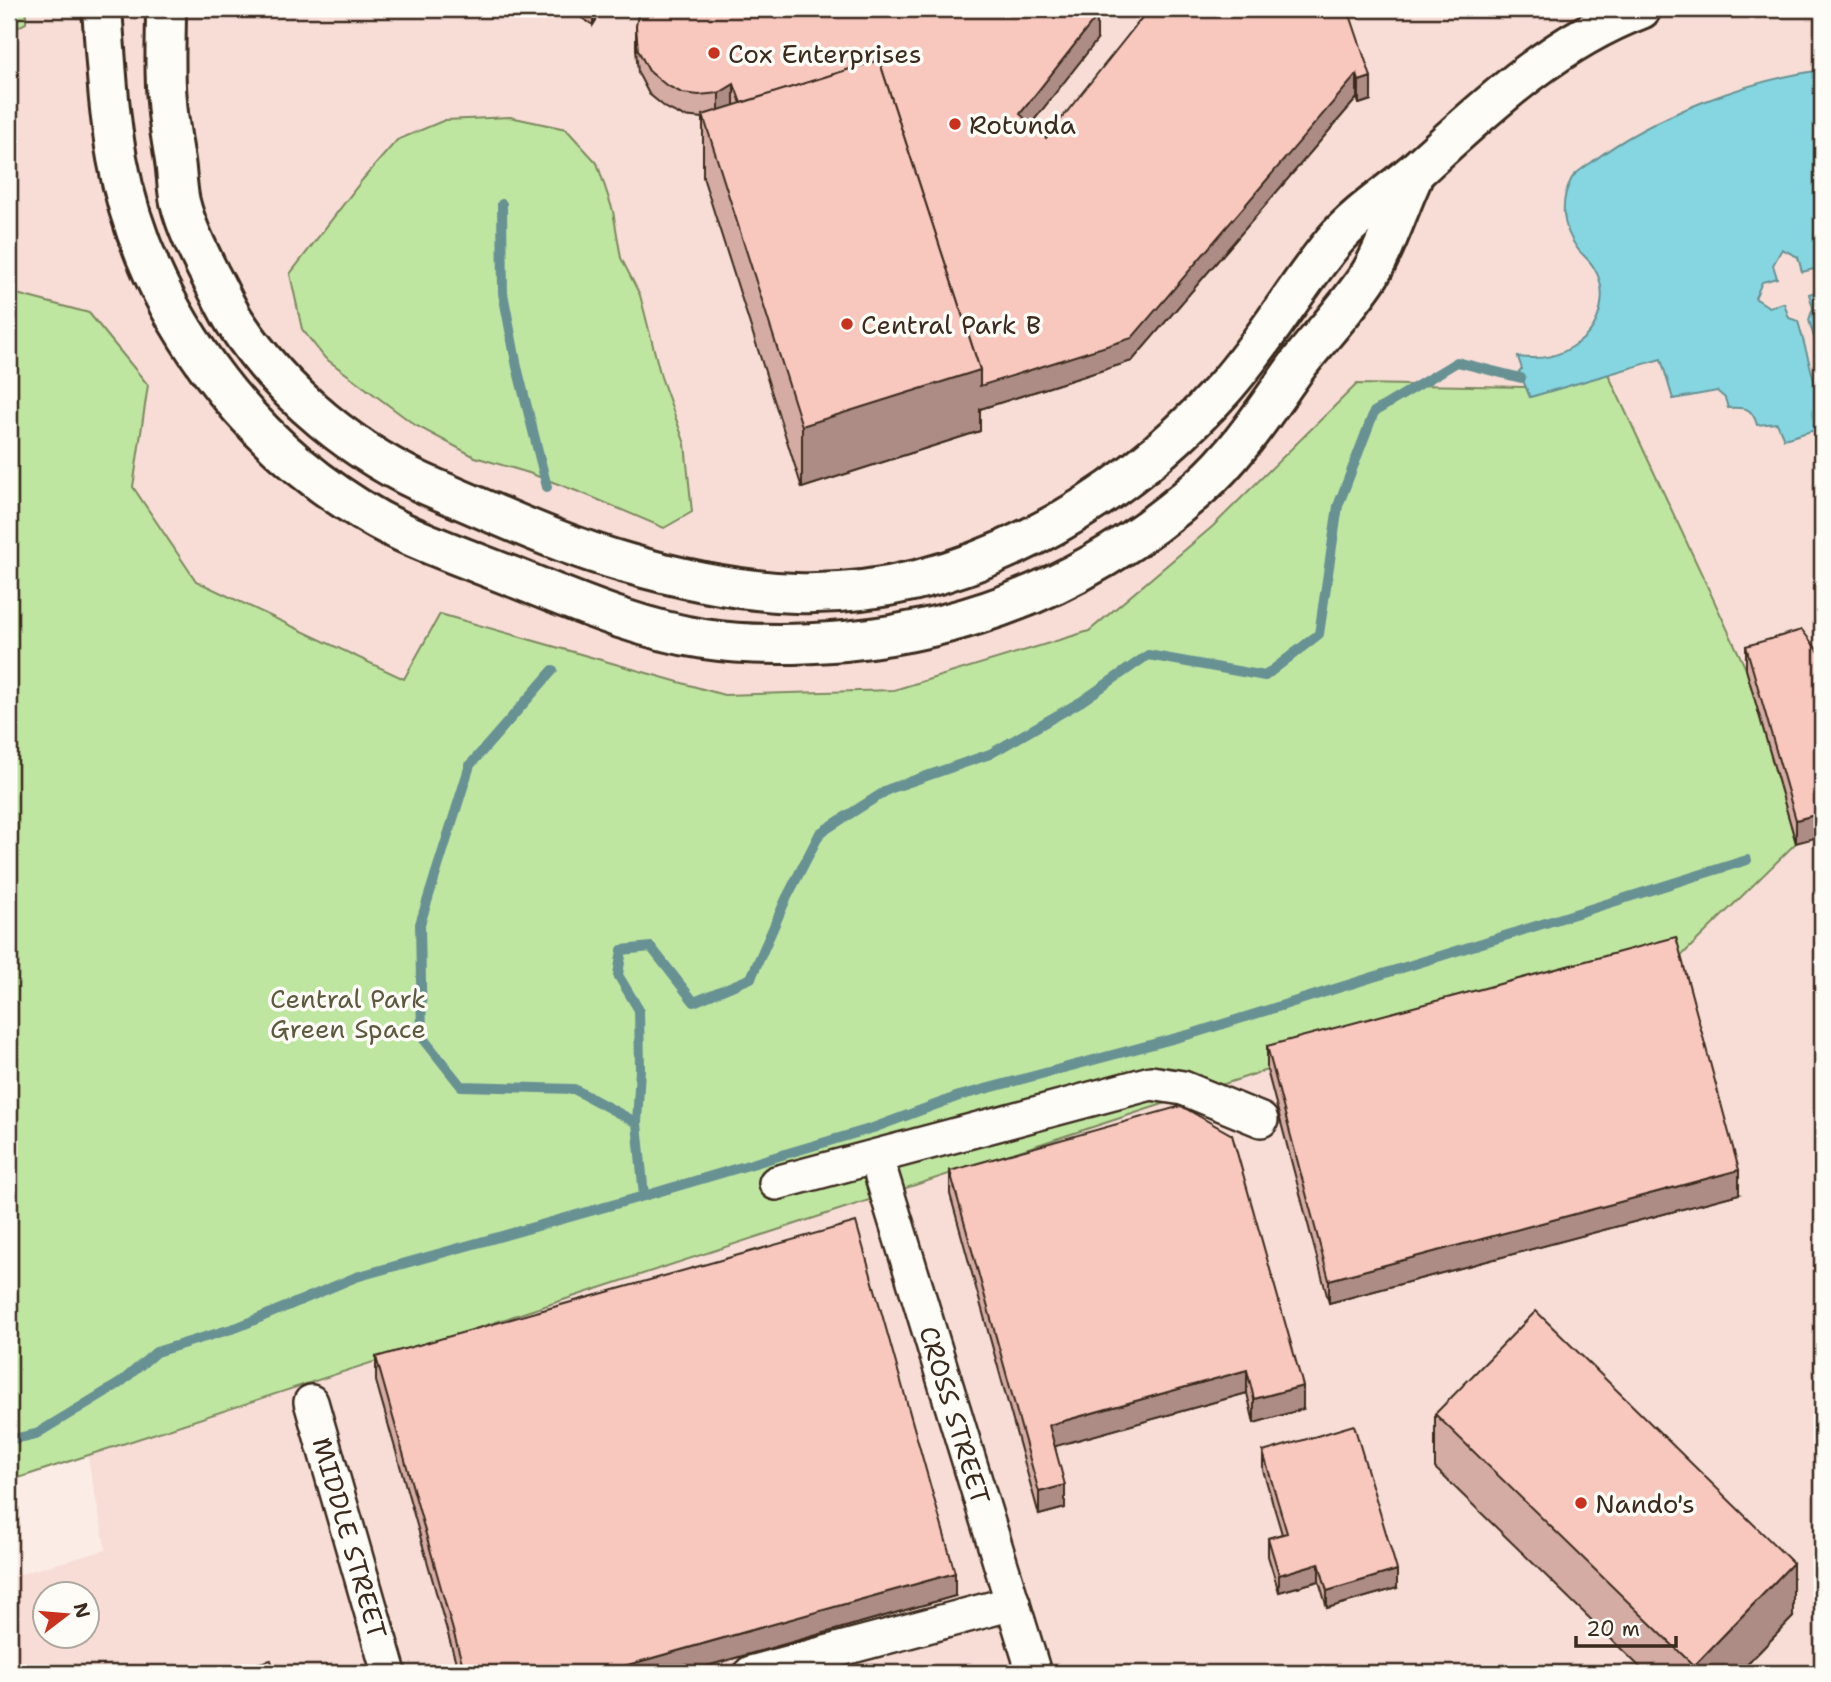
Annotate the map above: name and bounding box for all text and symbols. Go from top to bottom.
place label: Cox Enterprises [728,36,922,71]
marker: Cox Enterprises [706,45,722,61]
place label: Rotunda [969,107,1076,142]
marker: Rotunda [947,116,963,132]
place label: Central Park B [861,307,1041,342]
marker: Central Park B [839,316,855,332]
park label: Central Park Green Space [270,981,426,1046]
street label: CROSS STREET [911,1322,999,1508]
street label: MIDDLE STREET [305,1433,395,1643]
place label: Nando's [1595,1486,1695,1521]
marker: Nando's [1573,1495,1589,1511]
north arrow [32,1580,102,1650]
text: N [68,1600,96,1621]
scale bar [1576,1605,1675,1649]
text: 20 m [1586,1615,1640,1643]

